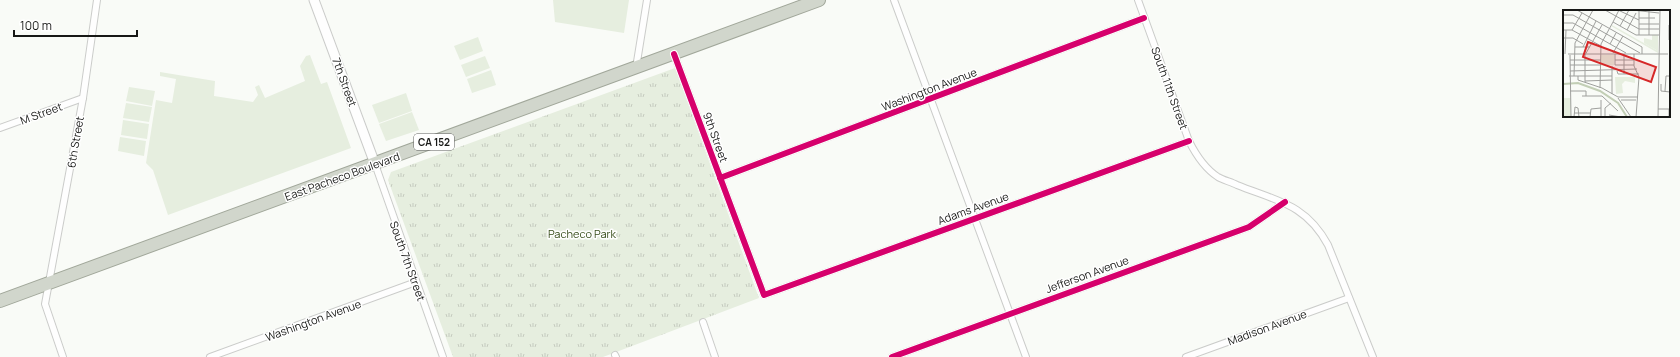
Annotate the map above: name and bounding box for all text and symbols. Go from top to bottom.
inset map [1563,10,1670,117]
scale bar [14,12,137,38]
text: 100 m [20,17,52,34]
street label: South 11th Street [1148,45,1192,131]
street label: 7th Street [329,55,361,109]
street label: Washington Avenue [879,64,979,114]
street label: M Street [18,98,64,128]
street label: 9th Street [700,110,732,164]
street label: 6th Street [63,115,87,169]
road number: CA 152 [414,134,454,150]
street label: East Pacheco Boulevard [282,148,402,204]
street label: Adams Avenue [935,188,1011,228]
street label: South 7th Street [387,219,429,303]
park label: Pacheco Park [548,226,617,241]
street label: Jefferson Avenue [1043,252,1131,296]
street label: Washington Avenue [263,296,364,344]
street label: Madison Avenue [1225,306,1309,348]

